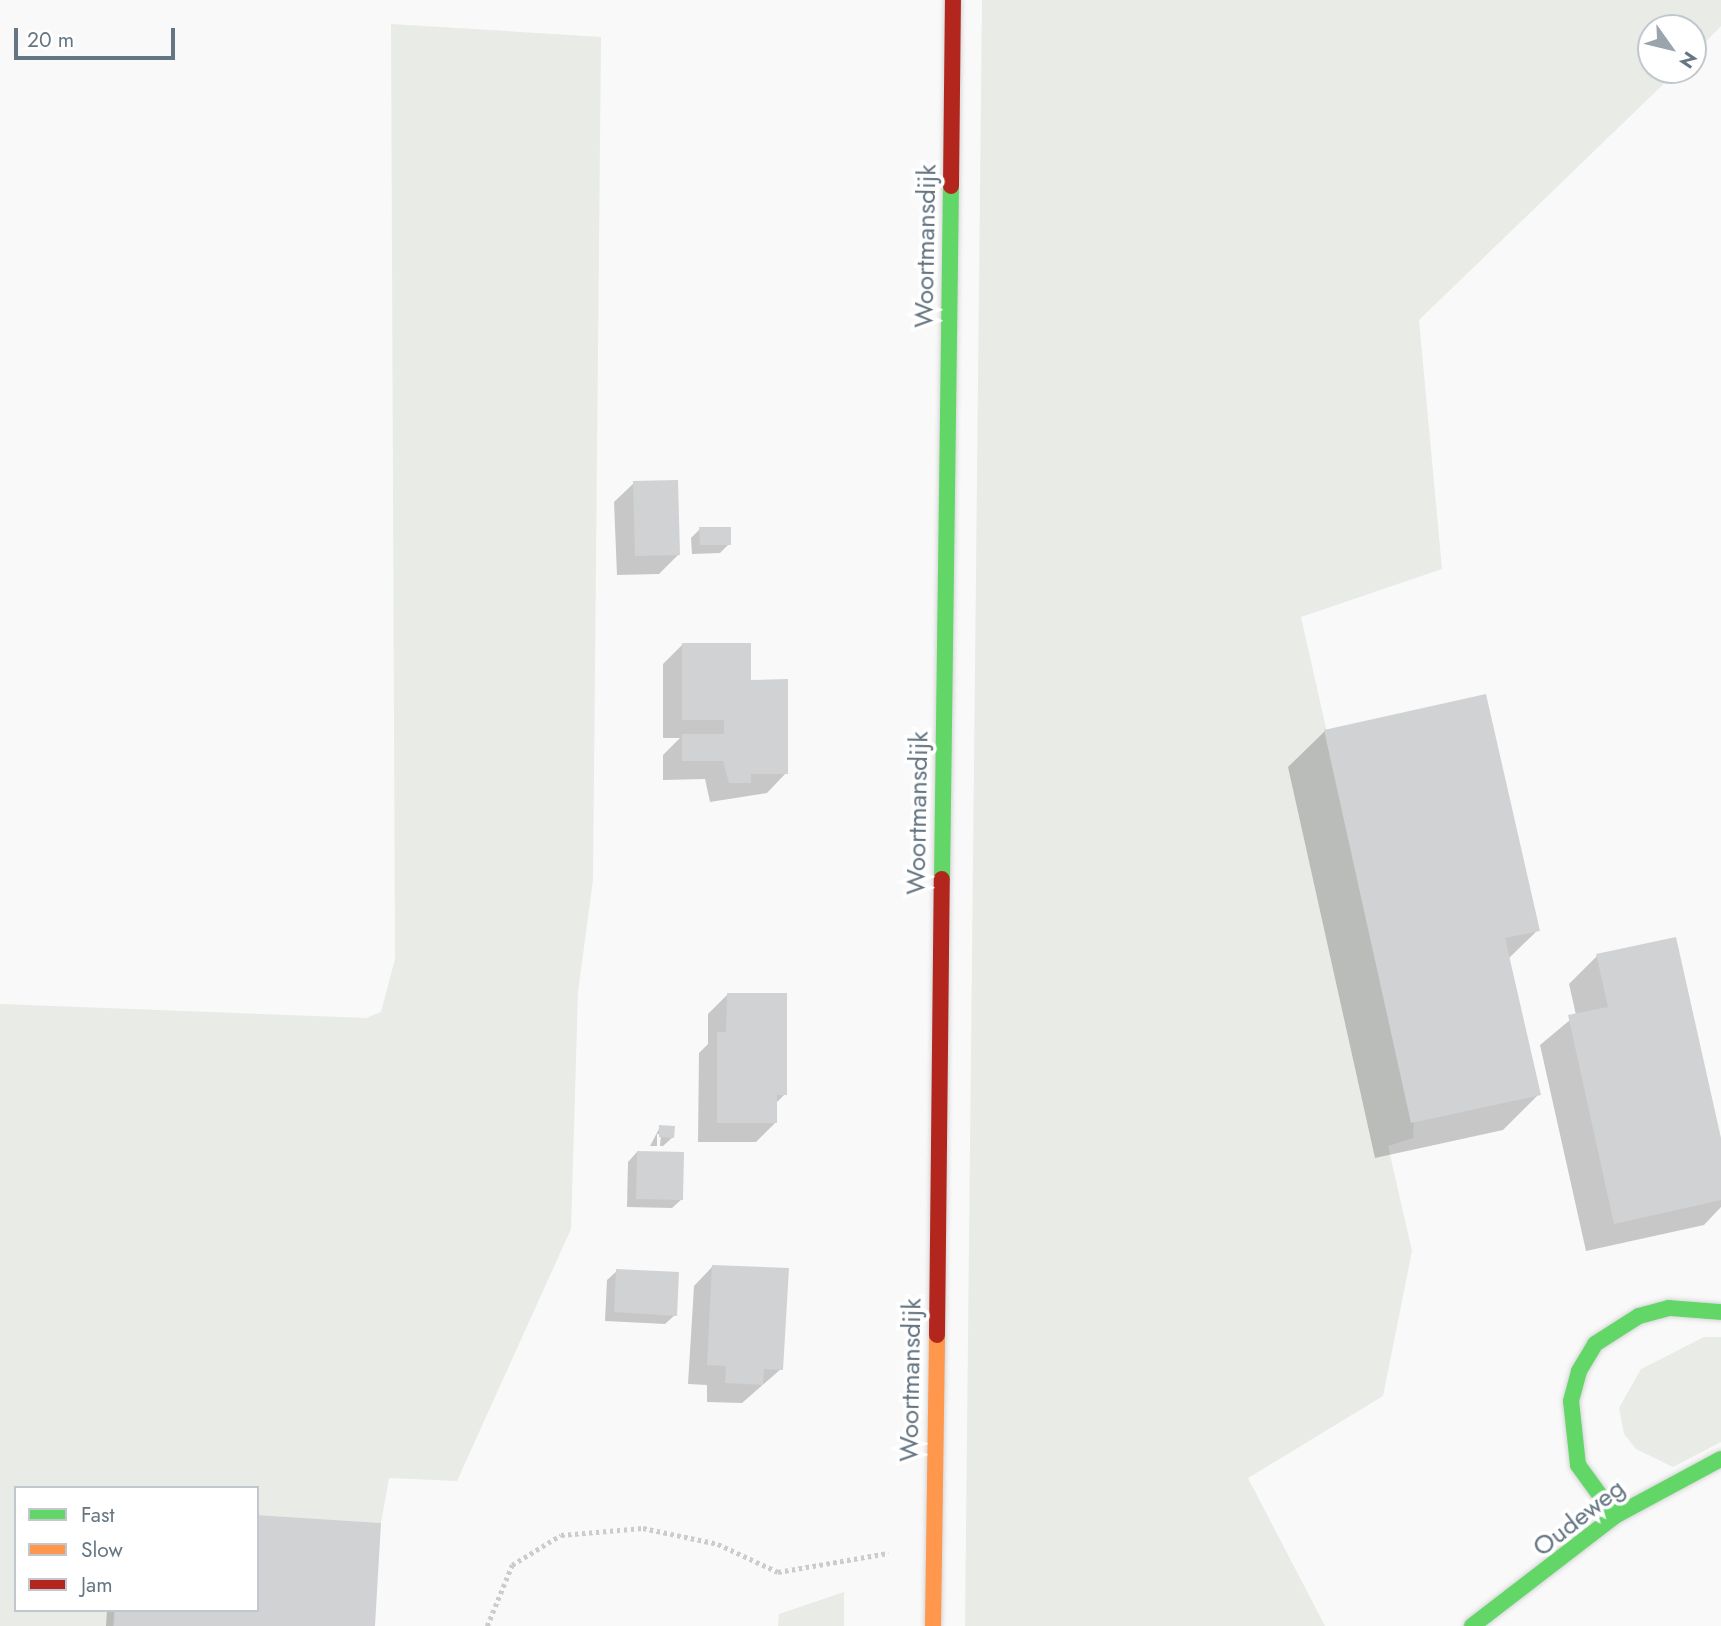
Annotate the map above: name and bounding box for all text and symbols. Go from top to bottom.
scale bar [18,14,178,58]
north arrow [1637,14,1707,84]
text: 20 m [27,25,74,55]
text: N [1673,46,1704,74]
street label: Woortmansdijk [909,164,943,328]
street label: Woortmansdijk [901,731,935,895]
street label: Woortmansdijk [894,1298,928,1462]
street label: Oudeweg [1527,1473,1631,1563]
legend [14,1486,259,1612]
text: Fast [81,1500,114,1530]
text: Slow [81,1535,123,1565]
text: Jam [81,1570,113,1600]

